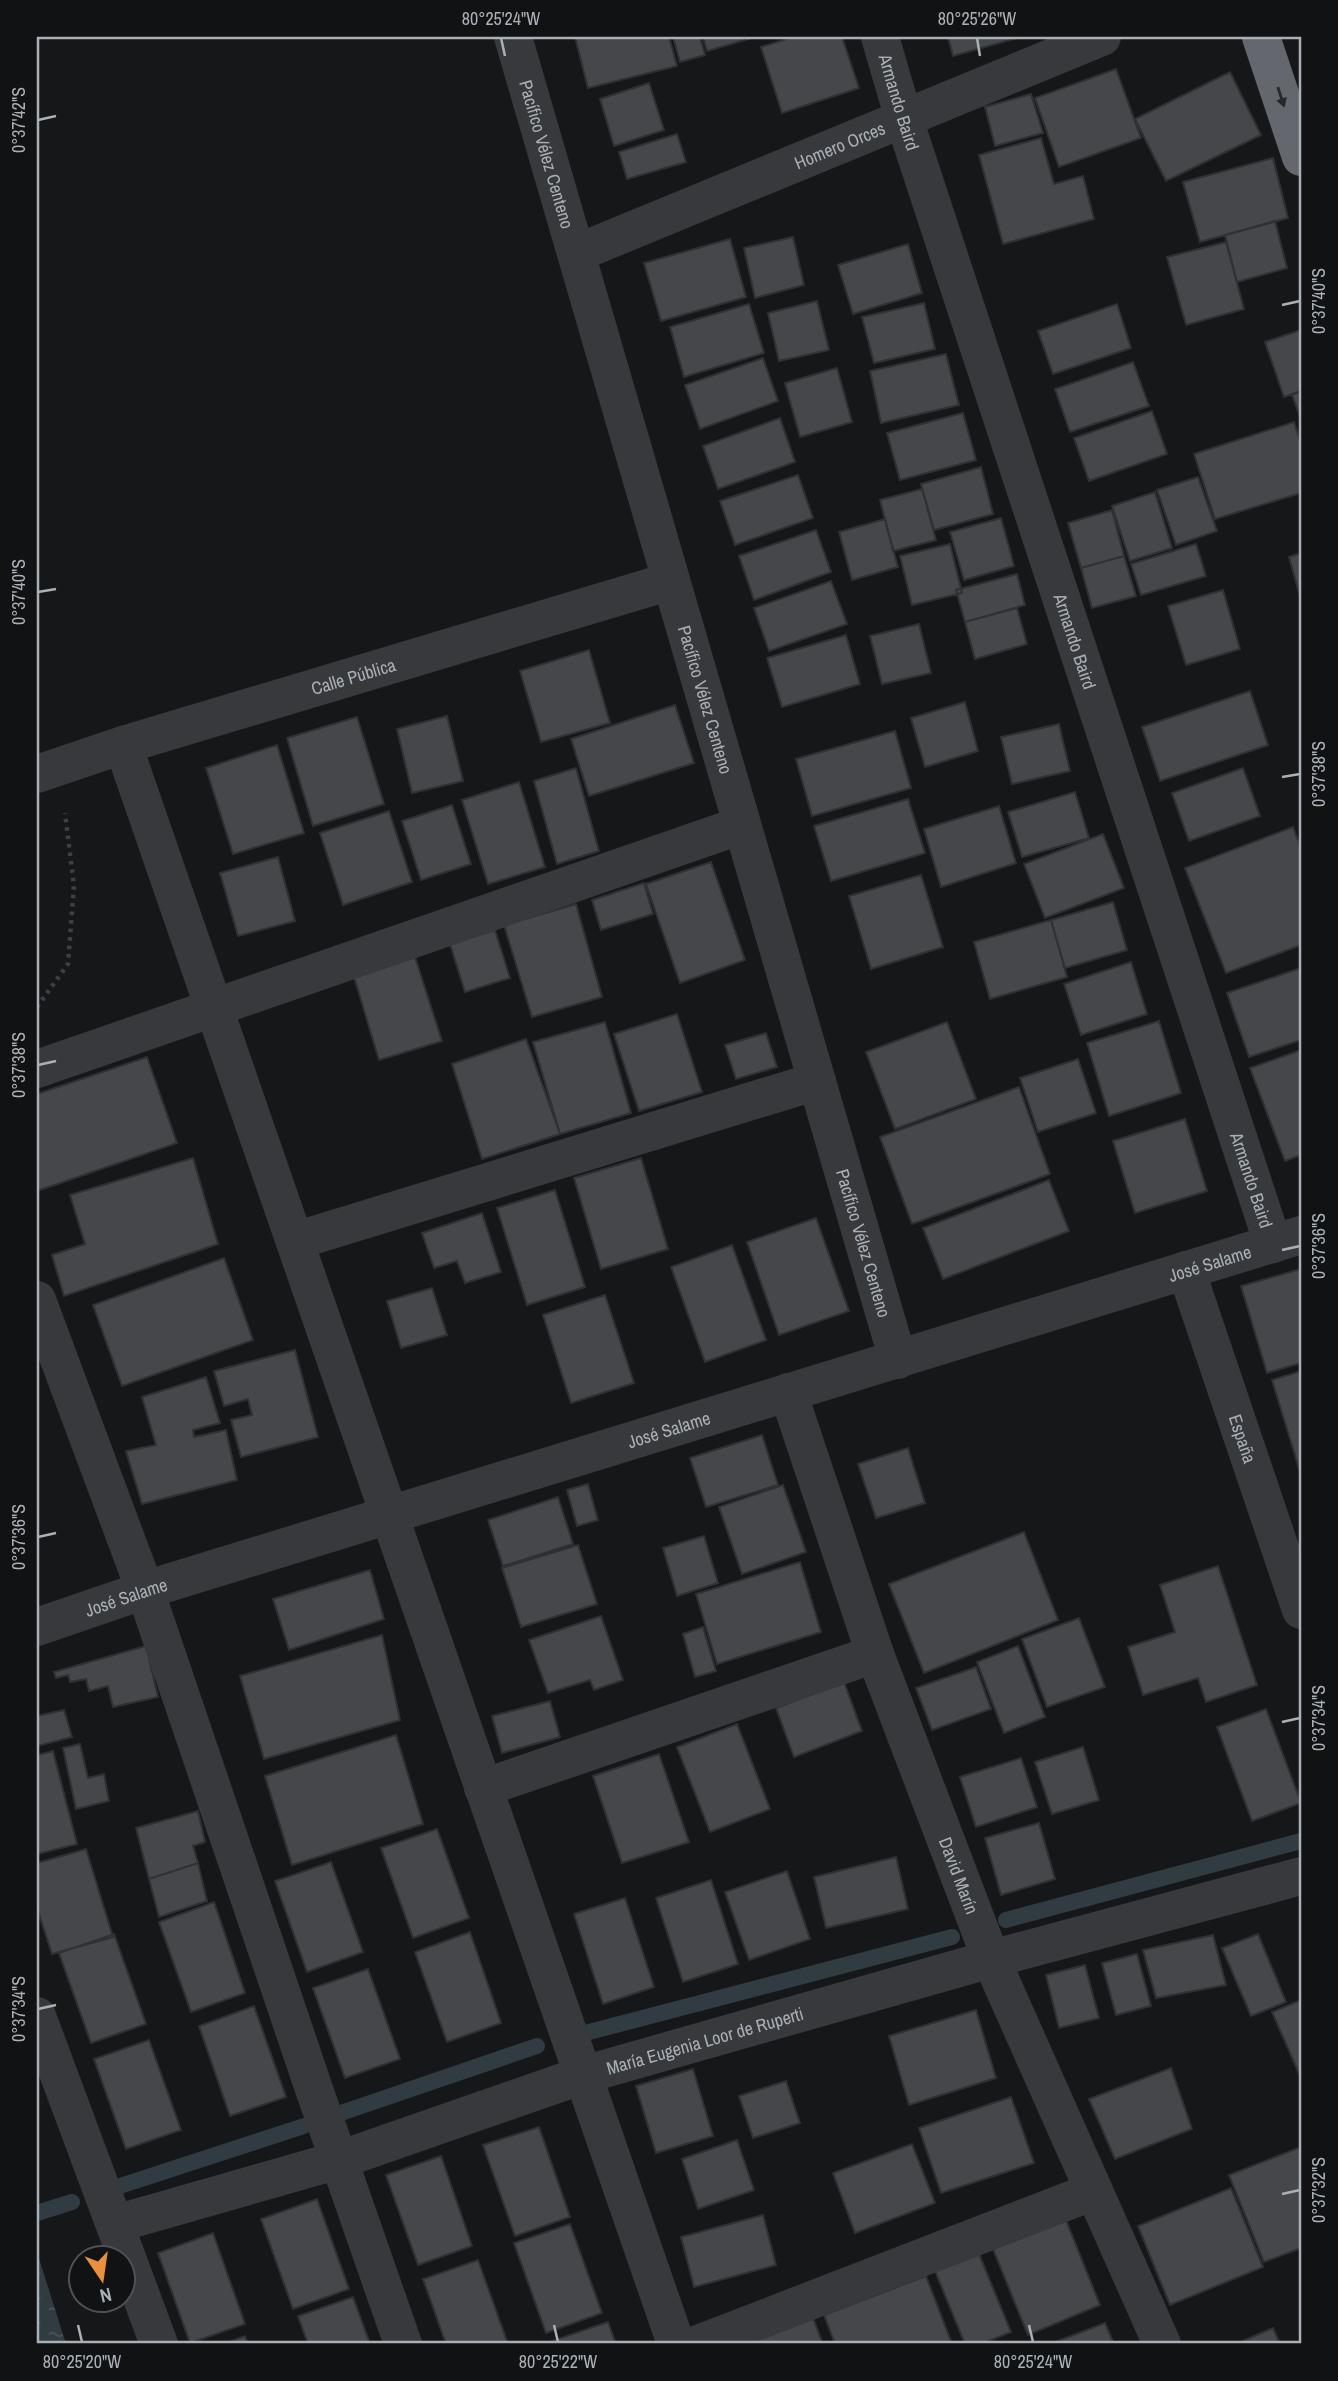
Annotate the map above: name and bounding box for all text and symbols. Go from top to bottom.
text: 80°25'24"W [462,6,540,31]
text: 80°25'26"W [938,6,1016,31]
street label: Armando Baird [873,50,926,154]
street label: Pacífico Vélez Centeno [514,77,581,231]
text: 0°37'42"S [6,87,31,153]
one-way arrow [1276,87,1287,108]
street label: Homero Orces [790,115,889,175]
text: 0°37'40"S [1306,268,1331,334]
text: 0°37'40"S [6,559,31,625]
street label: Armando Baird [1048,589,1103,692]
street label: Pacífico Vélez Centeno [672,622,739,777]
street label: Calle Pública [308,652,398,701]
text: 0°37'38"S [1306,741,1331,807]
text: 0°37'38"S [6,1032,31,1098]
street label: Armando Baird [1224,1128,1279,1231]
street label: Pacífico Vélez Centeno [830,1166,897,1320]
text: 0°37'36"S [1306,1213,1331,1279]
street label: José Salame [1165,1239,1254,1288]
street label: José Salame [624,1405,713,1454]
street label: España [1223,1411,1263,1466]
text: 0°37'36"S [6,1504,31,1570]
street label: José Salame [81,1571,170,1622]
text: 0°37'34"S [1306,1685,1331,1751]
street label: David Marín [933,1833,985,1918]
text: 0°37'34"S [6,1976,31,2042]
street label: María Eugenia Loor de Ruperti [603,2000,806,2080]
text: 0°37'32"S [1306,2157,1331,2223]
north arrow [66,2244,136,2314]
text: N [97,2282,114,2309]
text: 80°25'20"W [43,2349,121,2374]
text: 80°25'22"W [519,2349,597,2374]
text: 80°25'24"W [994,2349,1072,2374]

